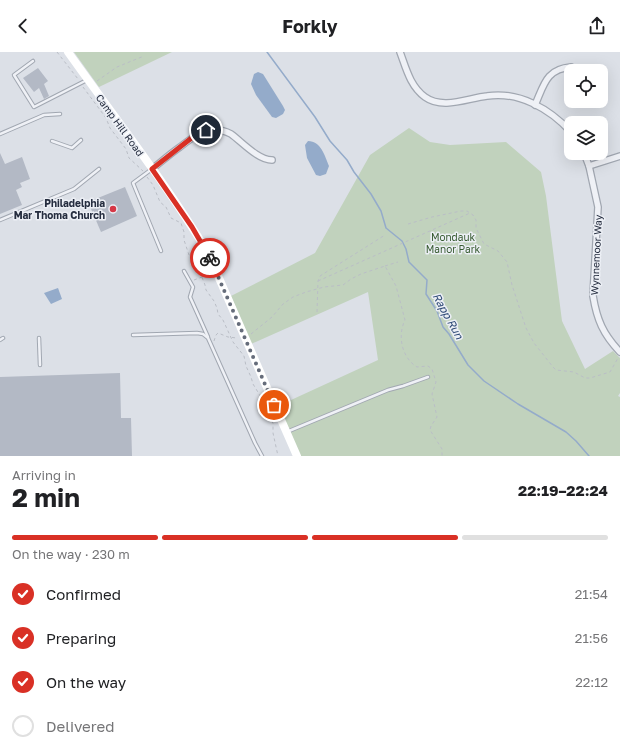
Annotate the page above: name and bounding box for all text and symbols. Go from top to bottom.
icon: back [12,15,34,37]
text: Forkly [282,15,338,37]
icon: share [586,15,608,37]
map controls [564,64,608,160]
button: locate [564,64,608,108]
street label: Camp Hill Road [94,92,146,158]
pin [189,113,223,147]
button: layers [564,116,608,160]
icon: home [195,119,217,141]
place label: Philadelphia Mar Thoma Church [14,197,105,221]
marker: Philadelphia Mar Thoma Church [108,204,118,214]
street label: Wynnemoor Way [588,214,604,296]
park label: Mondauk Manor Park [426,231,481,255]
courier [190,238,230,278]
icon: bike [199,247,221,269]
water label: Rapp Run [430,291,467,343]
pin [257,388,291,422]
icon: bag [263,394,285,416]
text: Arriving in [12,467,76,483]
text: 22:19–22:24 [518,481,608,499]
text: 2 min [12,482,80,513]
text: On the way · 230 m [12,546,130,562]
icon: check [12,583,34,605]
text: Confirmed [46,585,121,603]
text: 21:54 [575,586,608,602]
icon: check [12,627,34,649]
text: Preparing [46,629,116,647]
text: 21:56 [575,630,608,646]
icon: check [12,671,34,693]
text: On the way [46,673,126,691]
text: 22:12 [575,674,608,690]
text: Delivered [46,717,114,735]

